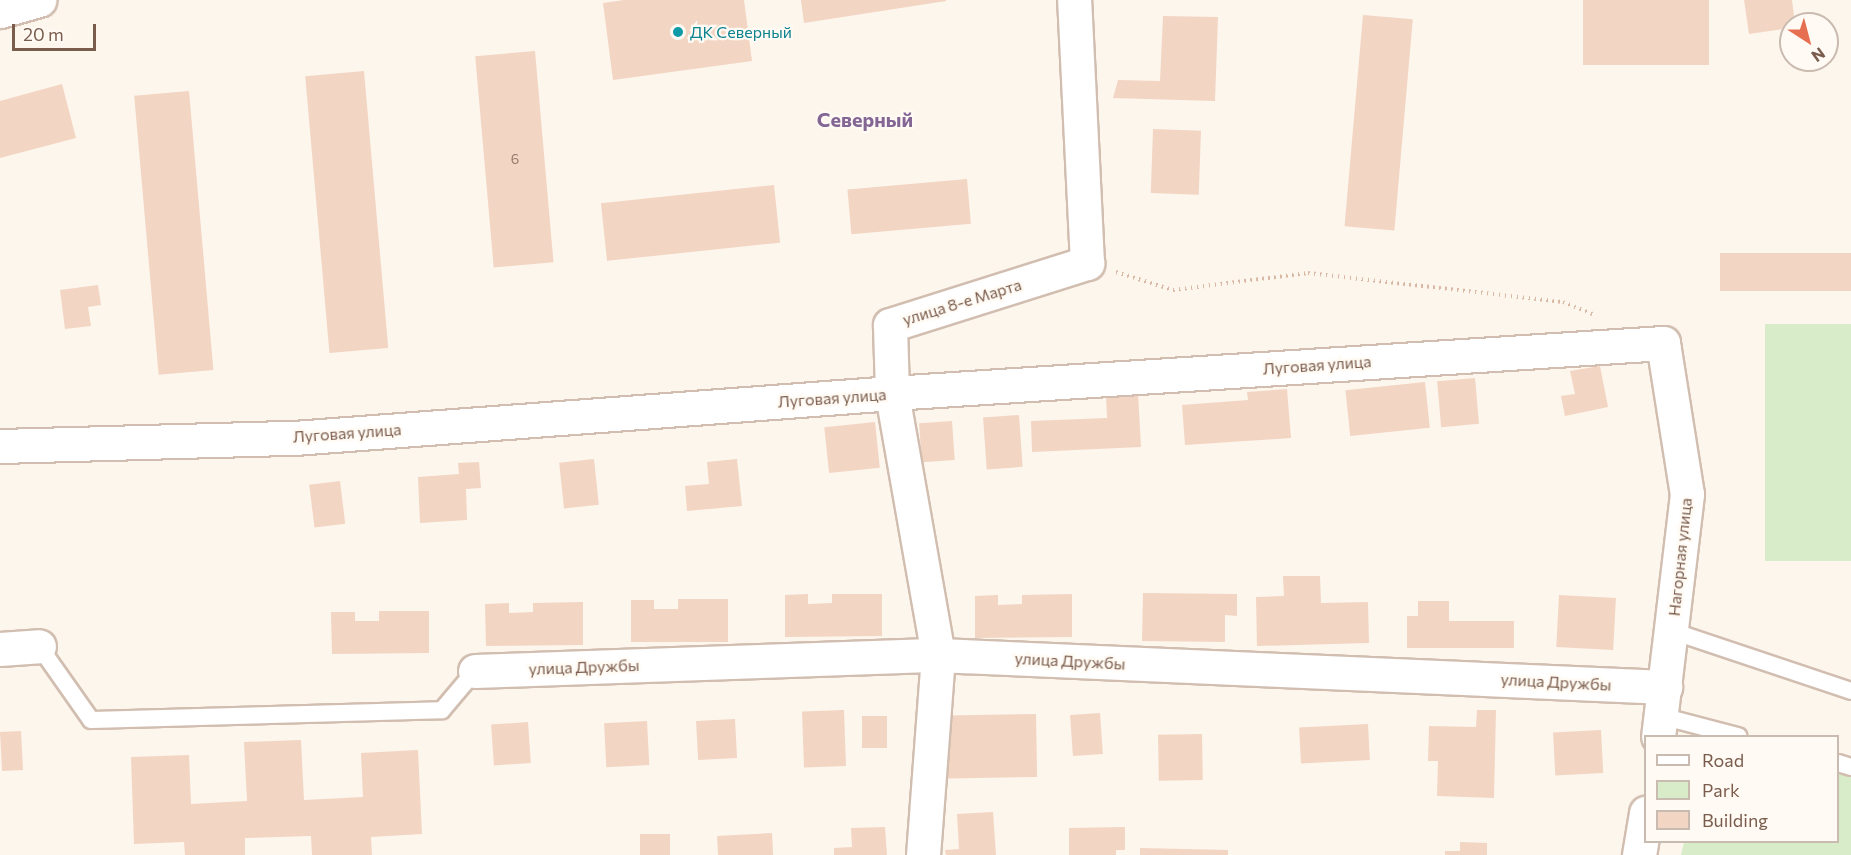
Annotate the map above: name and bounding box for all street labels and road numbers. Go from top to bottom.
street label: улица 8-е Марта [900,275,1024,329]
street label: Луговая улица [1262,352,1372,378]
street label: Луговая улица [777,385,887,411]
street label: Луговая улица [292,420,402,446]
street label: Нагорная улица [1664,497,1696,617]
street label: улица Дружбы [1014,649,1126,673]
street label: улица Дружбы [528,655,640,679]
street label: улица Дружбы [1500,670,1612,694]

